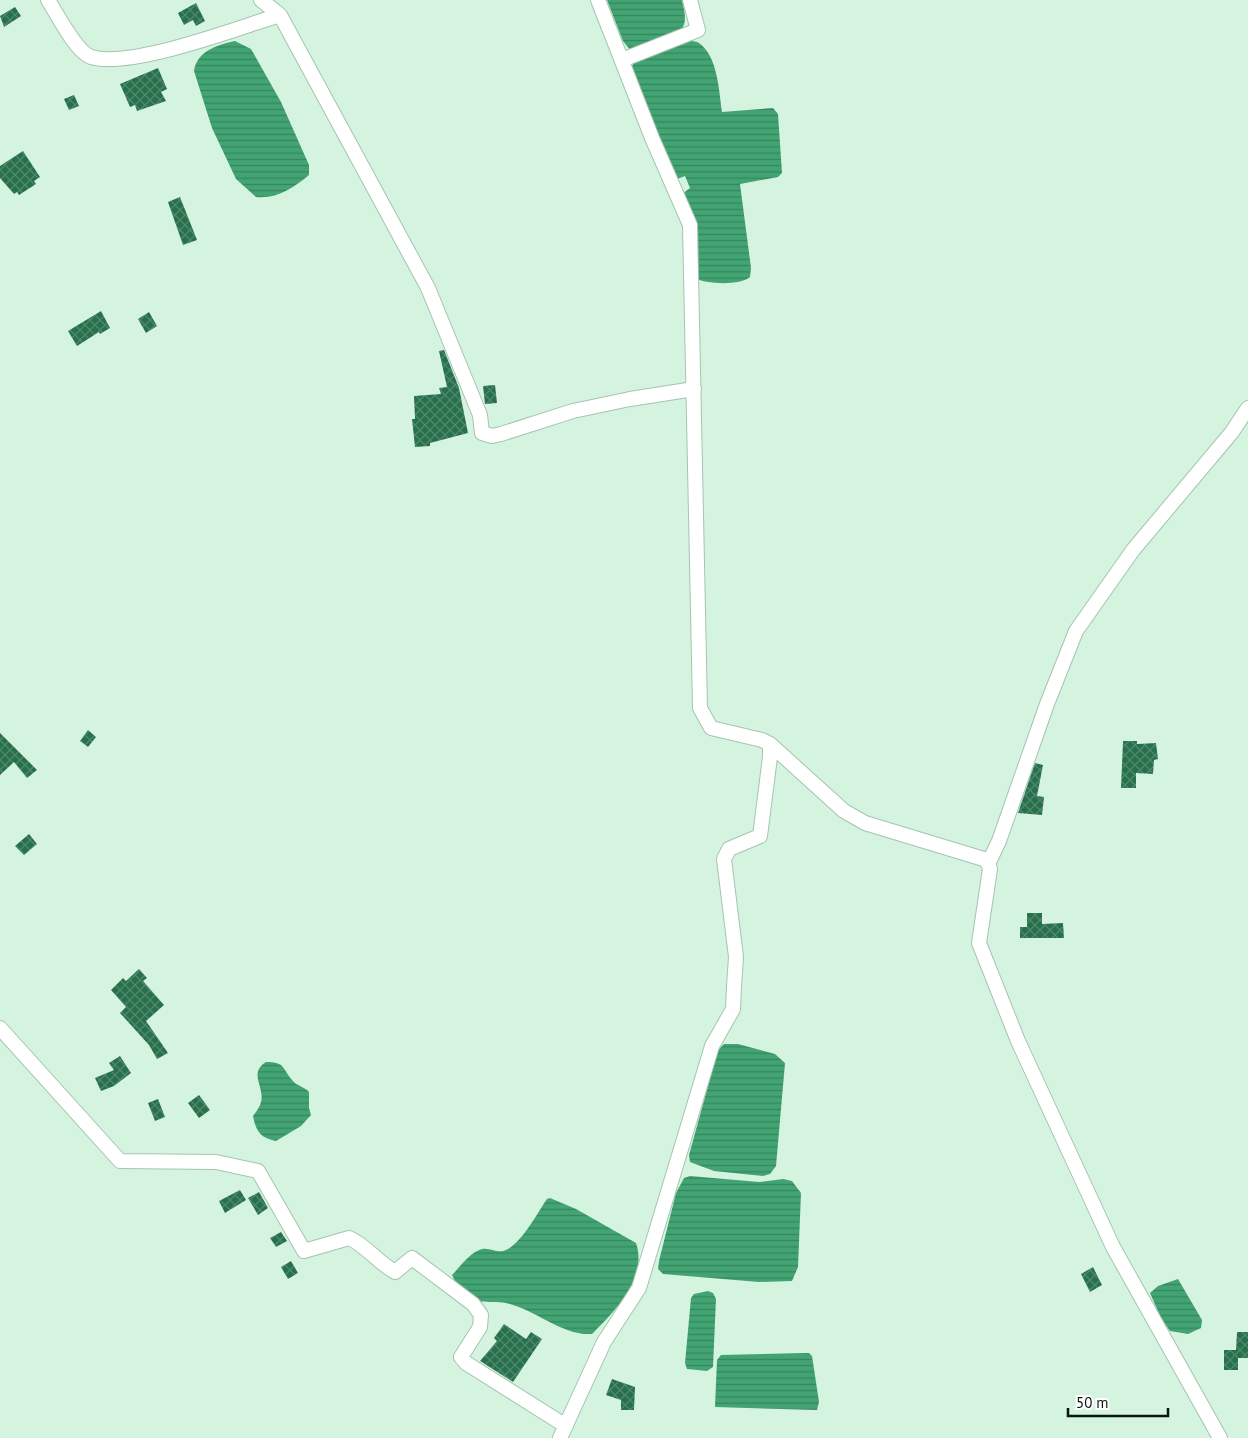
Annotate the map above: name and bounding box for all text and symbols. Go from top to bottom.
scale bar [1068,1386,1168,1418]
text: 50 m [1076,1393,1109,1412]

